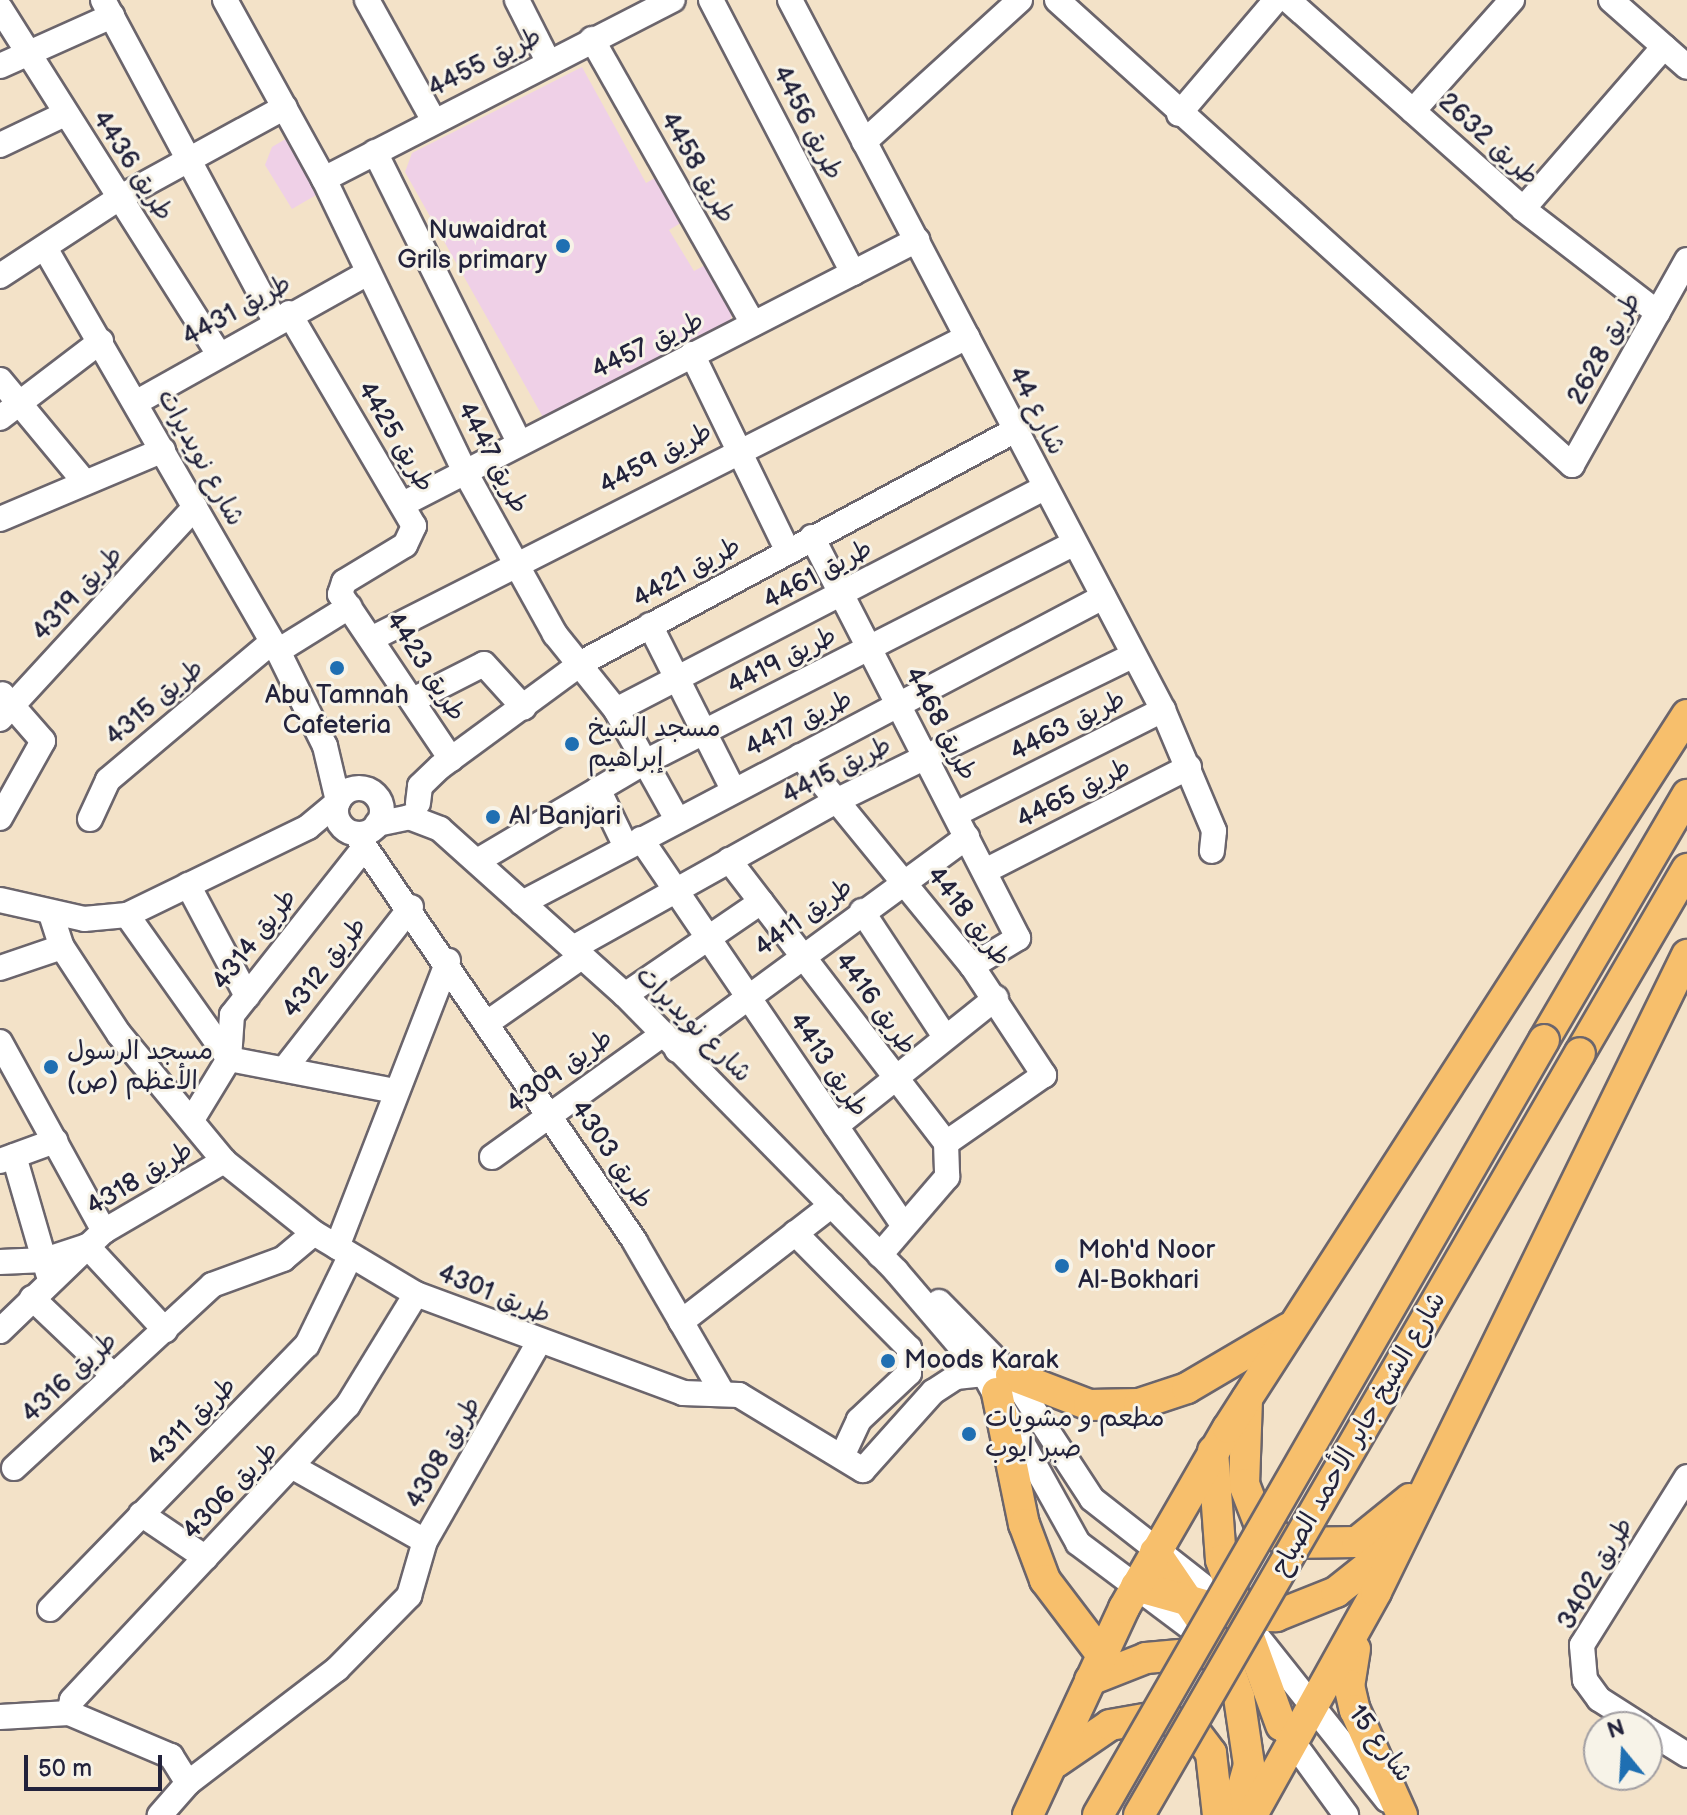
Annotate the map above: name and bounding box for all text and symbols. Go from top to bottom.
street label: طريق 4455 [423,21,547,105]
street label: طريق 4456 [765,61,849,185]
street label: طريق 2632 [1431,87,1545,193]
street label: طريق 4436 [85,105,179,227]
street label: طريق 4458 [653,107,741,229]
place label: Nuwaidrat Grils primary [397,215,547,276]
marker: Nuwaidrat Grils primary [554,237,572,255]
street label: طريق 4431 [177,268,297,354]
street label: طريق 2628 [1561,287,1649,411]
street label: طريق 4457 [587,305,709,387]
street label: شارع 44 [1001,362,1071,460]
street label: طريق 4425 [350,376,440,498]
street label: شارع نويديرات [150,384,250,532]
street label: طريق 4447 [450,397,534,519]
street label: طريق 4459 [594,416,718,502]
street label: طريق 4421 [628,531,746,615]
street label: طريق 4461 [758,533,878,617]
street label: طريق 4319 [26,540,130,648]
street label: طريق 4423 [378,606,472,728]
street label: طريق 4419 [722,620,842,702]
street label: طريق 4315 [100,653,210,753]
marker: Abu Tamnah Cafeteria [328,659,346,677]
street label: طريق 4468 [897,662,983,786]
place label: Abu Tamnah Cafeteria [265,680,409,742]
street label: طريق 4417 [740,684,858,764]
street label: طريق 4463 [1005,684,1131,768]
place label: مسجد الشيخ إبراهيم [588,713,721,774]
street label: طريق 4415 [777,730,897,812]
marker: مسجد الشيخ إبراهيم [563,735,581,753]
street label: طريق 4465 [1012,752,1136,836]
place label: Al Banjari [509,801,621,833]
marker: Al Banjari [484,808,502,826]
street label: طريق 4418 [919,861,1017,973]
street label: طريق 4411 [749,872,859,964]
street label: طريق 4314 [206,883,304,997]
street label: طريق 4312 [276,912,374,1024]
street label: طريق 4416 [827,947,923,1061]
street label: شارع نويديرات [628,960,758,1090]
street label: طريق 4413 [782,1007,874,1123]
street label: طريق 4309 [501,1023,619,1121]
place label: مسجد الرسول الأعظم (ص) [67,1036,213,1098]
marker: مسجد الرسول الأعظم (ص) [42,1058,60,1076]
street label: طريق 4303 [563,1095,659,1215]
street label: طريق 4318 [81,1135,199,1223]
place label: Moh'd Noor Al-Bokhari [1078,1235,1215,1296]
marker: Moh'd Noor Al-Bokhari [1053,1257,1071,1275]
street label: طريق 4301 [433,1258,555,1332]
street label: شارع الشيخ جابر الأحمد الصباح [1265,1287,1453,1581]
street label: طريق 4316 [16,1326,124,1430]
place label: Moods Karak [904,1345,1058,1377]
marker: Moods Karak [879,1352,897,1370]
street label: طريق 4311 [141,1371,243,1473]
street label: طريق 4308 [400,1392,488,1514]
place label: مطعم و مشويات صبر ايوب [985,1403,1165,1464]
marker: مطعم و مشويات صبر ايوب [960,1425,978,1443]
street label: طريق 4306 [176,1435,286,1547]
street label: طريق 3402 [1551,1512,1641,1636]
street label: شارع 15 [1341,1699,1419,1789]
north arrow [1583,1711,1663,1791]
text: N [1604,1714,1628,1745]
scale bar [28,1739,166,1789]
text: 50 m [38,1754,92,1783]

